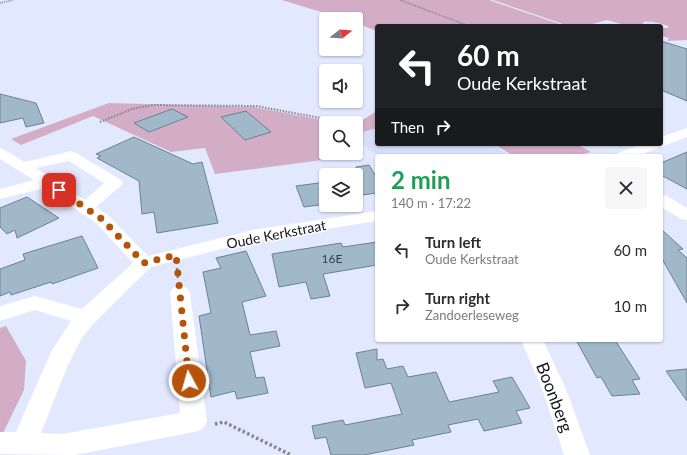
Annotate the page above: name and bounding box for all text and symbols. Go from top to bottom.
north arrow [319,12,363,56]
map controls [319,12,363,212]
text: 60 m [457,38,520,72]
icon: left [391,40,443,92]
button: sound [319,64,363,108]
text: Oude Kerkstraat [457,72,587,94]
button: search [319,116,363,160]
icon: right [432,116,454,138]
text: Then [391,118,424,136]
text: 2 min [391,165,451,194]
button: close [605,167,647,209]
button: layers [319,168,363,212]
pin [42,173,76,207]
icon: arrive [48,179,70,201]
text: 140 m · 17:22 [391,195,471,211]
street label: Oude Kerkstraat [225,216,327,252]
text: Turn left [425,233,481,251]
icon: left [391,239,413,261]
text: 60 m [613,241,647,259]
house number: 16E [322,251,342,266]
text: Oude Kerkstraat [425,251,519,267]
text: Turn right [425,289,490,307]
icon: right [391,295,413,317]
text: 10 m [613,297,647,315]
text: Zandoerleseweg [425,307,519,323]
street label: Boonberg [532,359,578,435]
position arrow [168,360,210,402]

